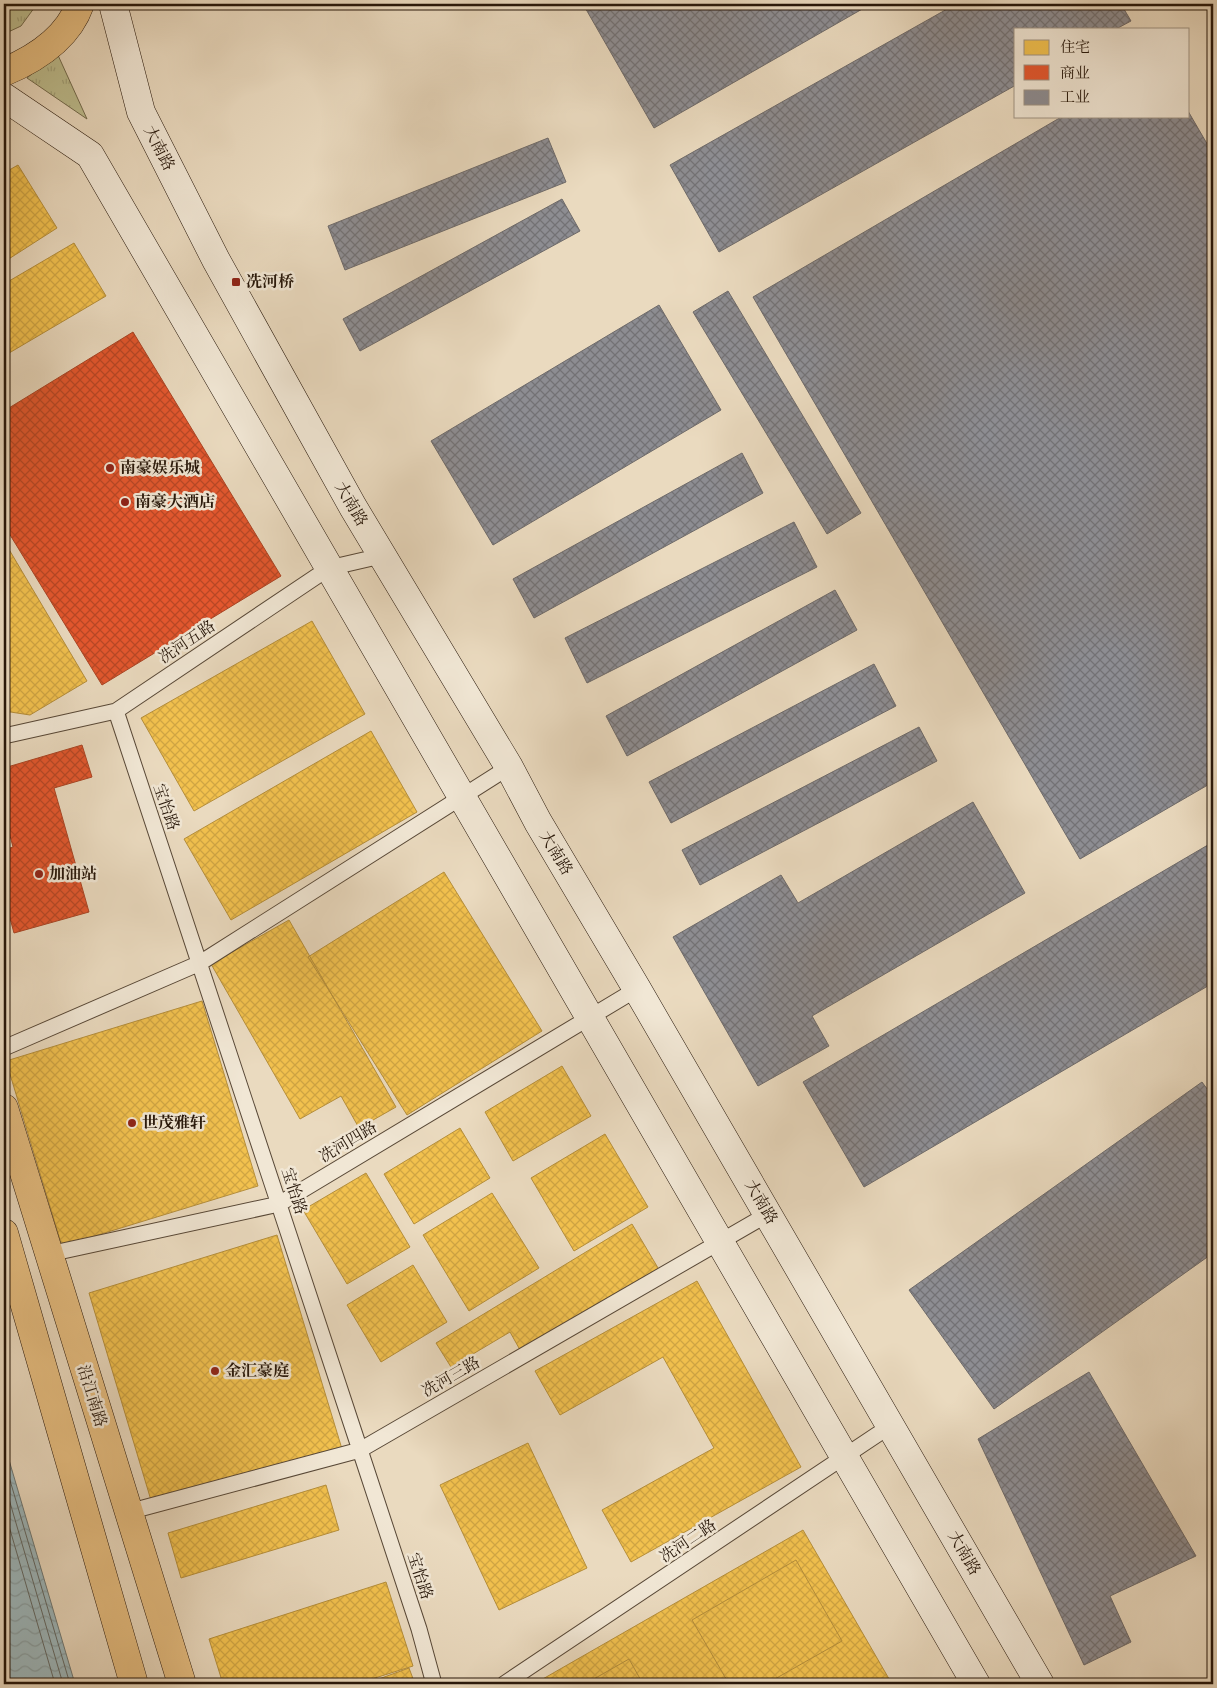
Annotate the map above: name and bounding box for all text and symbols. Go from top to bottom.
legend [1014,28,1190,118]
text: 住宅 [1060,37,1090,57]
text: 商业 [1060,63,1090,83]
text: 工业 [1060,87,1090,107]
street label: 大南路 [138,122,180,174]
place label: 冼河桥 [246,271,294,293]
marker: 冼河桥 [230,276,242,288]
place label: 南豪娱乐城 [120,457,200,479]
marker: 南豪娱乐城 [104,462,116,474]
street label: 大南路 [329,478,373,530]
place label: 南豪大酒店 [135,491,215,513]
marker: 南豪大酒店 [119,496,131,508]
street label: 冼河五路 [154,615,220,669]
street label: 宝怡路 [148,781,184,833]
street label: 大南路 [534,827,578,879]
place label: 加油站 [49,863,97,885]
marker: 加油站 [33,868,45,880]
place label: 世茂雅轩 [142,1112,206,1134]
street label: 冼河四路 [315,1116,381,1168]
marker: 世茂雅轩 [126,1117,138,1129]
street label: 宝怡路 [276,1165,312,1217]
street label: 大南路 [739,1176,783,1228]
street label: 冼河三路 [418,1351,484,1403]
place label: 金汇豪庭 [225,1360,289,1382]
street label: 沿江南路 [72,1362,112,1430]
marker: 金汇豪庭 [209,1365,221,1377]
street label: 冼河二路 [655,1514,721,1568]
street label: 大南路 [942,1527,986,1579]
street label: 宝怡路 [402,1550,438,1602]

